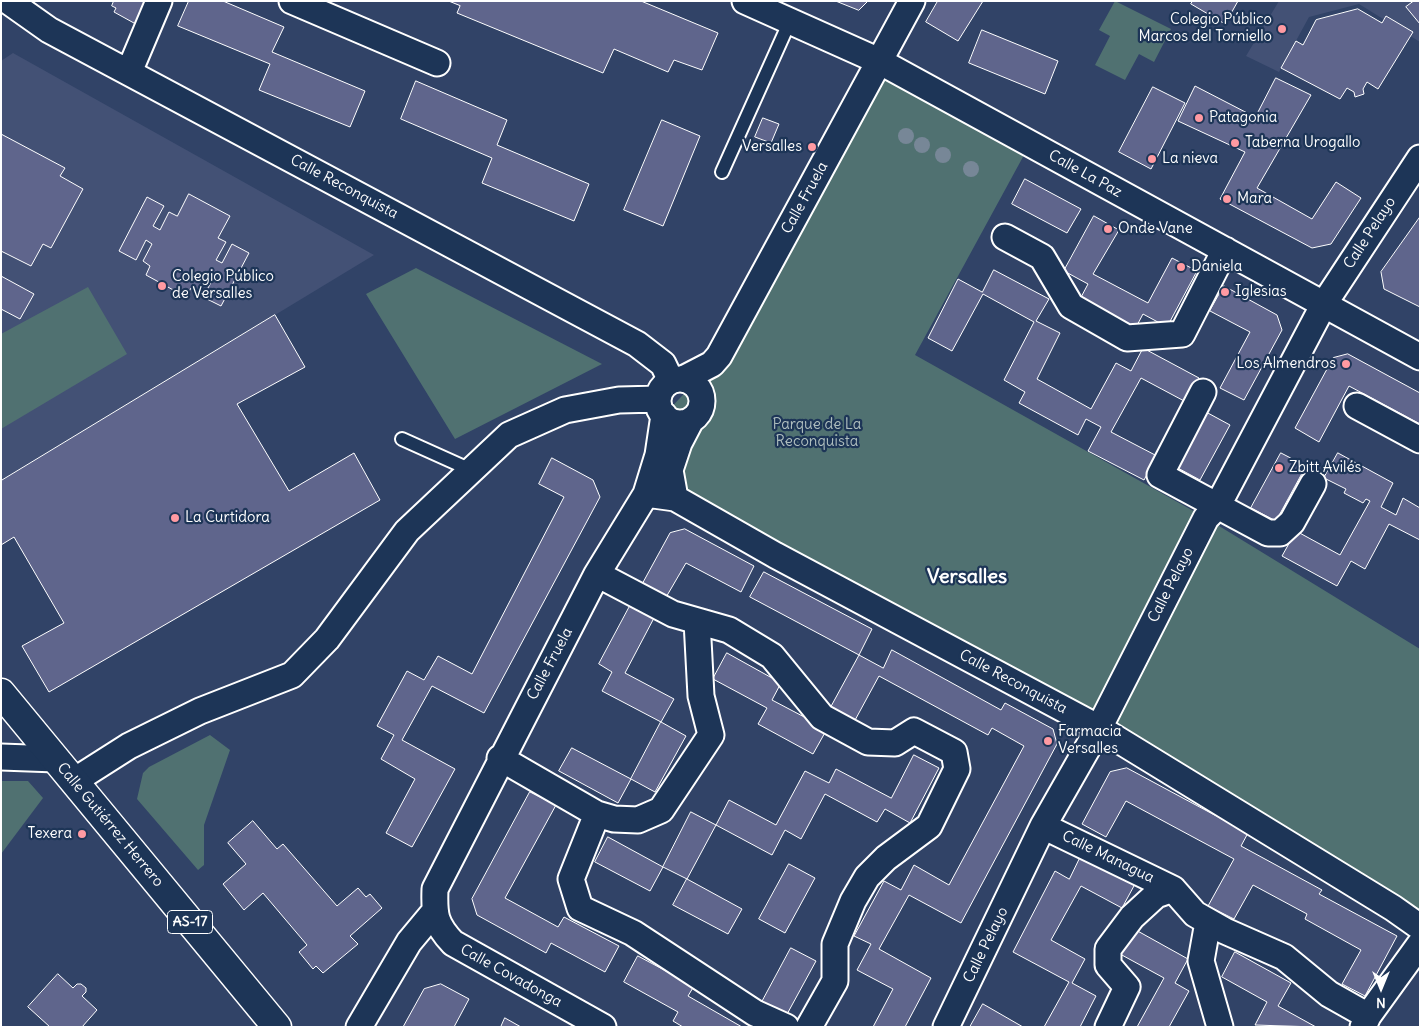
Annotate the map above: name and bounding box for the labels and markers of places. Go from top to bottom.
place label: Colegio Público Marcos del Torniello [1139,11,1272,46]
marker: Colegio Público Marcos del Torniello [1276,23,1288,35]
place label: Patagonia [1209,109,1277,127]
marker: Patagonia [1193,112,1205,124]
place label: Taberna Urogallo [1245,134,1360,152]
marker: Taberna Urogallo [1229,137,1241,149]
place label: Versalles [742,138,802,156]
marker: Versalles [806,141,818,153]
place label: La nieva [1162,150,1218,168]
marker: La nieva [1146,153,1158,165]
place label: Mara [1237,190,1272,208]
marker: Mara [1221,193,1233,205]
place label: Onde Vane [1118,220,1193,238]
marker: Onde Vane [1102,223,1114,235]
place label: Daniela [1191,258,1242,276]
marker: Daniela [1175,261,1187,273]
place label: Colegio Público de Versalles [172,268,274,303]
marker: Colegio Público de Versalles [156,280,168,292]
place label: Iglesias [1235,283,1287,301]
marker: Iglesias [1219,286,1231,298]
place label: Los Almendros [1236,355,1336,373]
marker: Los Almendros [1340,358,1352,370]
place label: Zbitt Avilés [1289,459,1361,477]
marker: Zbitt Avilés [1273,462,1285,474]
place label: La Curtidora [185,509,270,527]
marker: La Curtidora [169,512,181,524]
place label: Farmacia Versalles [1058,723,1122,758]
marker: Farmacia Versalles [1042,735,1054,747]
place label: Texera [28,825,72,843]
marker: Texera [76,828,88,840]

